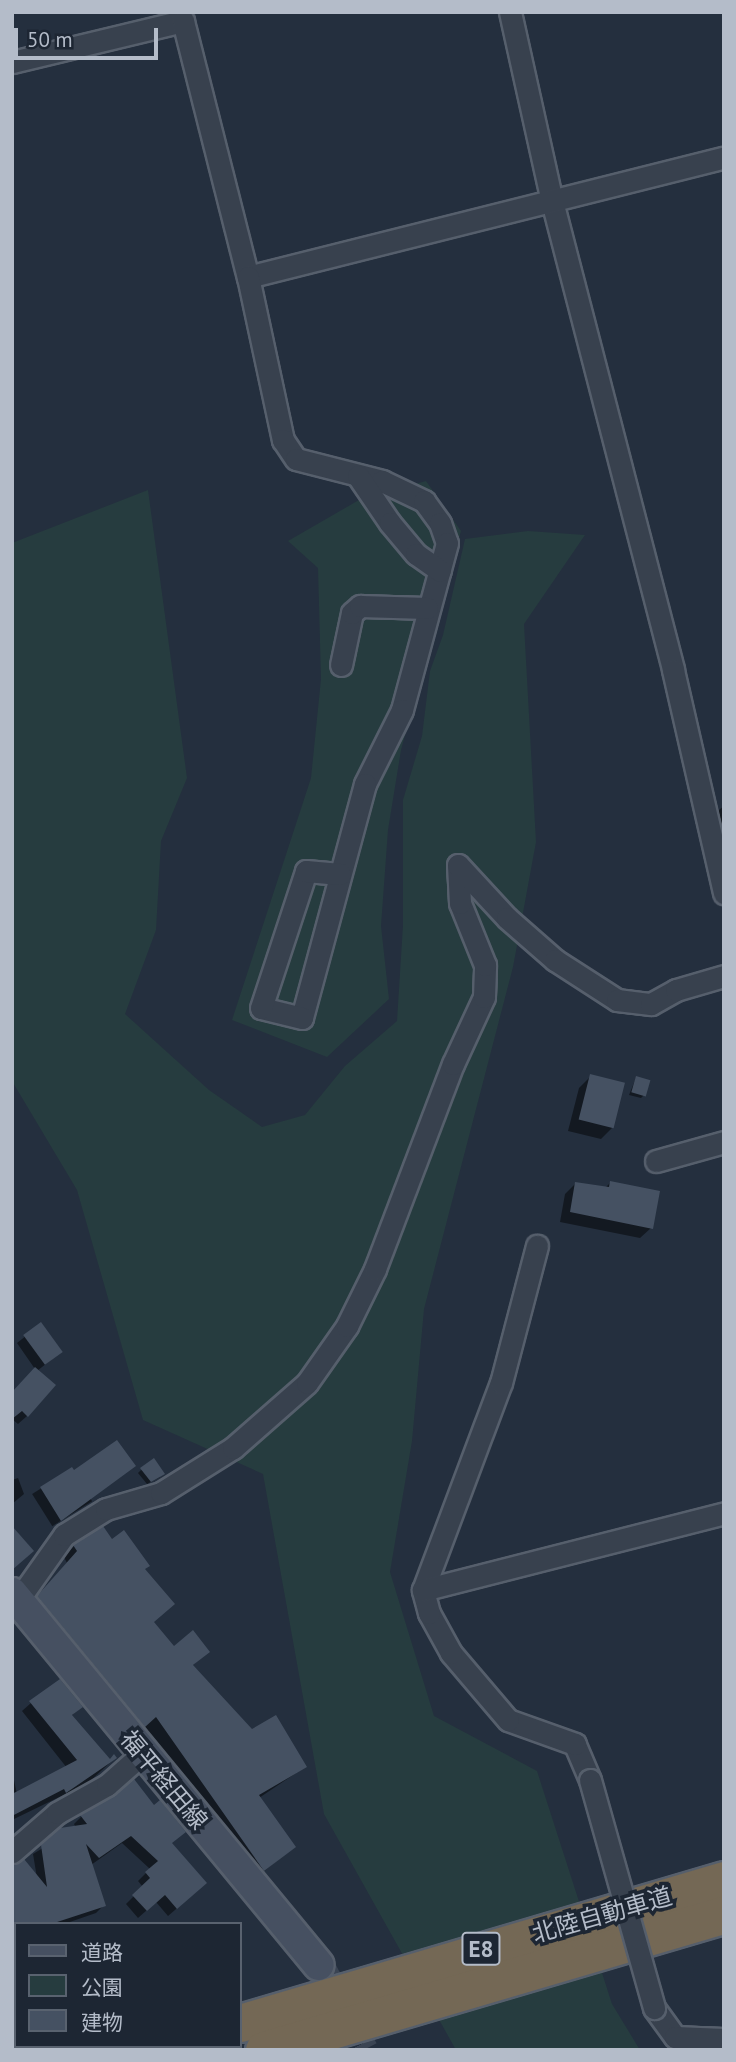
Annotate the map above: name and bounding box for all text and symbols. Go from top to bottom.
scale bar [18,14,161,58]
text: 50 m [27,26,73,53]
street label: 福平経田線 [114,1725,214,1835]
street label: 北陸自動車道 [529,1881,675,1949]
legend [14,1922,242,2048]
road number: E8 [460,1930,502,1968]
text: 道路 [81,1939,123,1966]
text: 公園 [81,1974,123,2001]
text: 建物 [81,2009,123,2036]

